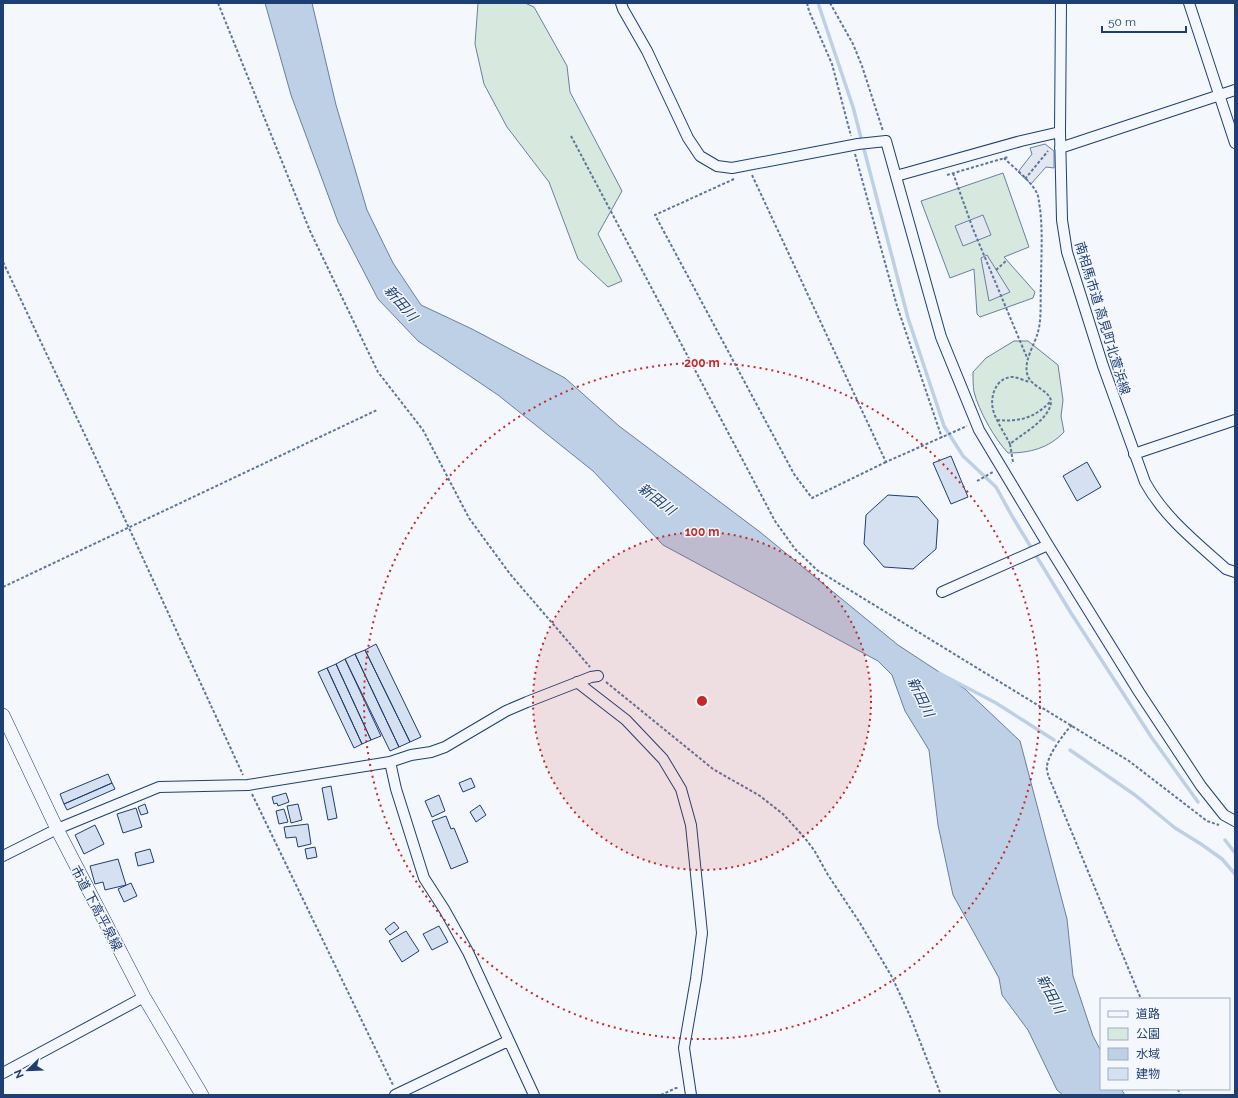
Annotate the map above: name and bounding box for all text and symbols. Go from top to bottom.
scale bar [1102,8,1186,34]
text: 50 m [1108,15,1136,29]
street label: 南相馬市道 高見町北萱浜線 [1072,240,1133,397]
water label: 新田川 [381,282,422,326]
text: 200 m [684,356,720,370]
water label: 新田川 [636,480,680,519]
text: 100 m [685,525,719,539]
water label: 新田川 [905,675,938,721]
centre of rings [695,694,709,708]
street label: 市道 下高平泉線 [68,863,125,953]
water label: 新田川 [1034,972,1069,1018]
legend [1100,998,1230,1090]
text: 道路 [1136,1007,1160,1021]
text: 公園 [1136,1027,1160,1041]
text: 水域 [1136,1047,1160,1061]
north arrow [8,1050,48,1090]
text: N [12,1067,27,1080]
text: 建物 [1136,1067,1160,1081]

